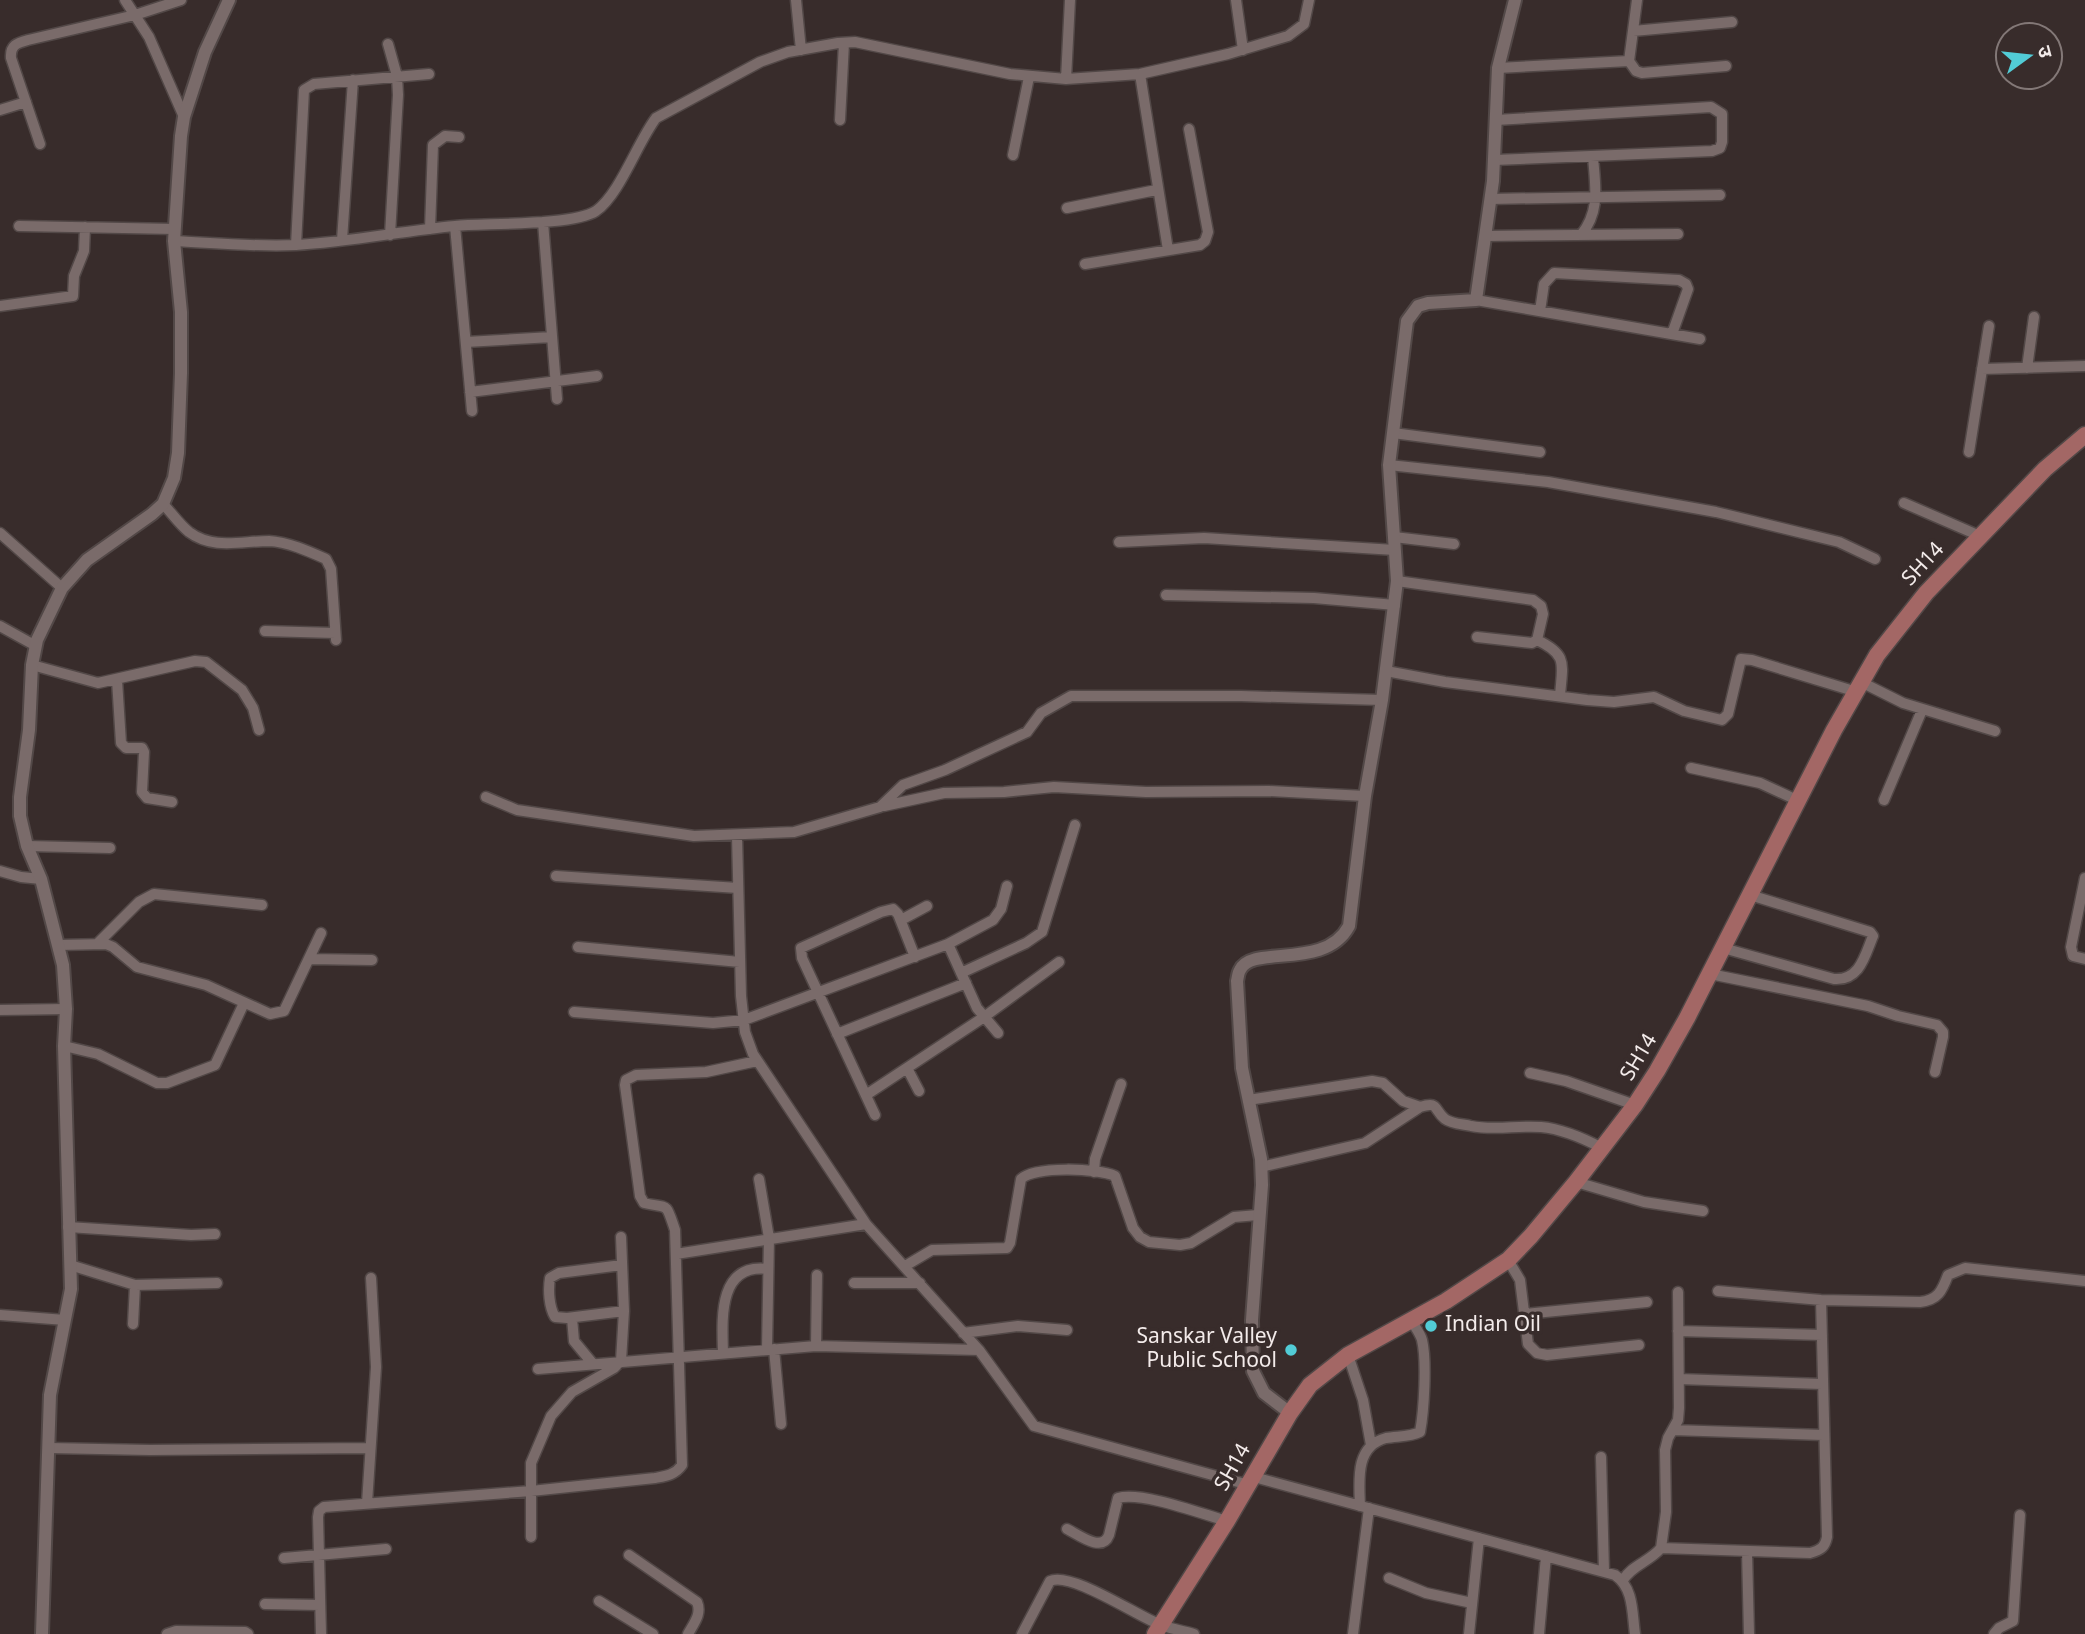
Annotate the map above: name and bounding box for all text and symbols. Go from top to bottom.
north arrow [1994,21,2064,91]
text: उ [2029,44,2057,62]
street label: SH14 [1897,537,1952,593]
street label: SH14 [1615,1029,1665,1087]
place label: Indian Oil [1445,1312,1541,1340]
marker: Indian Oil [1423,1318,1439,1334]
place label: Sanskar Valley Public School [1137,1324,1277,1376]
marker: Sanskar Valley Public School [1283,1342,1299,1358]
street label: SH14 [1209,1439,1259,1497]

